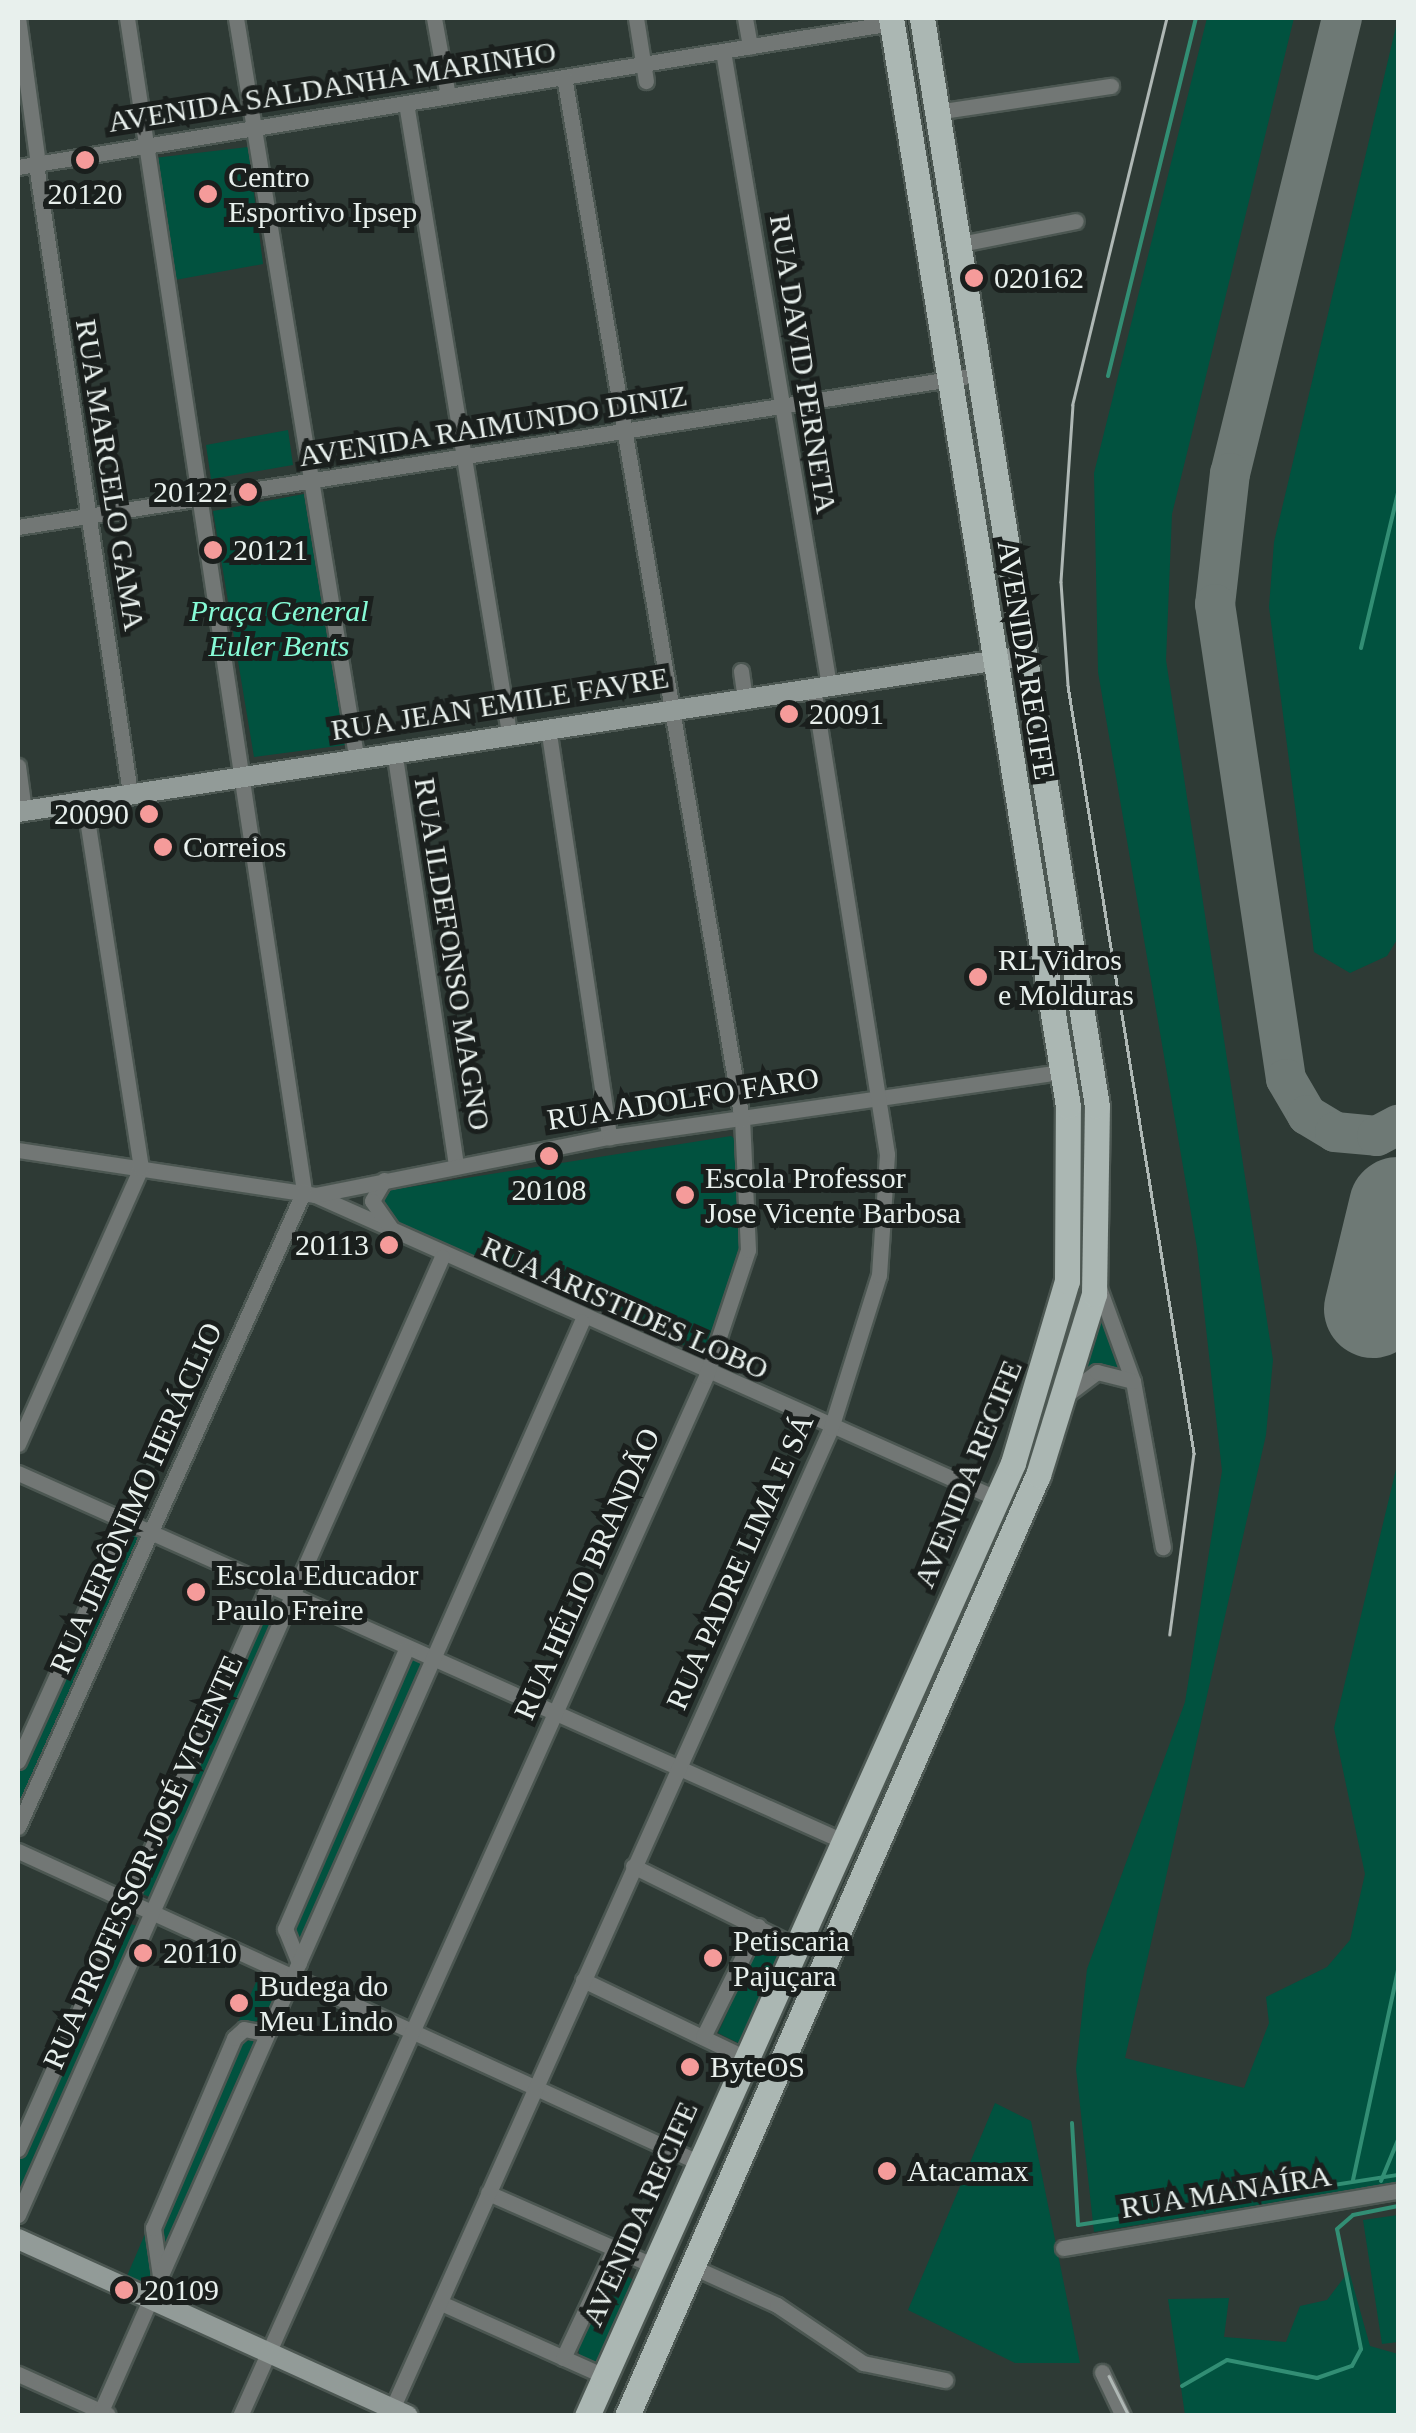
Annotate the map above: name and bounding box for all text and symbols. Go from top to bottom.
street label: AVENIDA SALDANHA MARINHO [104,34,560,140]
marker: 20120 [74,149,96,171]
place label: Centro Esportivo Ipsep [228,159,417,230]
place label: 20120 [48,176,122,212]
marker: Centro Esportivo Ipsep [197,183,219,205]
street label: RUA DAVID PERNETA [761,211,845,517]
place label: 020162 [994,260,1084,296]
marker: 020162 [963,267,985,289]
street label: RUA MARCELO GAMA [67,316,153,634]
street label: AVENIDA RAIMUNDO DINIZ [295,377,691,475]
place label: 20122 [153,474,228,510]
marker: 20122 [237,481,259,503]
place label: 20121 [233,532,308,568]
street label: AVENIDA RECIFE [989,537,1063,783]
marker: 20121 [202,539,224,561]
park label: Praça General Euler Bents [189,593,369,664]
street label: RUA JEAN EMILE FAVRE [328,659,672,749]
place label: 20091 [809,696,884,732]
marker: 20091 [778,703,800,725]
street label: RUA ILDEFONSO MAGNO [406,774,498,1134]
place label: 20090 [54,796,129,832]
marker: 20090 [138,803,160,825]
place label: Correios [183,829,286,865]
marker: Correios [152,836,174,858]
place label: RL Vidros e Molduras [998,942,1134,1012]
marker: RL Vidros e Molduras [967,966,989,988]
street label: RUA ADOLFO FARO [543,1059,823,1139]
marker: 20108 [538,1145,560,1167]
place label: Escola Professor Jose Vicente Barbosa [705,1160,961,1230]
place label: 20108 [512,1172,586,1208]
marker: Escola Professor Jose Vicente Barbosa [674,1184,696,1206]
place label: 20113 [295,1227,369,1263]
street label: RUA ARISTIDES LOBO [475,1228,775,1388]
marker: 20113 [378,1234,400,1256]
street label: RUA JERÔNIMO HERÁCLIO [42,1316,230,1680]
street label: AVENIDA RECIFE [906,1354,1030,1594]
street label: RUA PADRE LIMA E SÁ [658,1407,822,1717]
street label: RUA HÉLIO BRANDÃO [506,1422,668,1726]
place label: Escola Educador Paulo Freire [216,1557,418,1628]
marker: Escola Educador Paulo Freire [185,1581,207,1603]
street label: RUA PROFESSOR JOSÉ VICENTE [35,1649,251,2075]
place label: Petiscaria Pajuçara [733,1923,850,1994]
place label: 20110 [163,1935,237,1971]
marker: 20110 [132,1942,154,1964]
marker: Petiscaria Pajuçara [702,1947,724,1969]
place label: Budega do Meu Lindo [259,1968,393,2038]
marker: Budega do Meu Lindo [228,1992,250,2014]
place label: ByteOS [710,2049,805,2085]
marker: ByteOS [679,2056,701,2078]
street label: AVENIDA RECIFE [574,2095,706,2333]
place label: Atacamax [907,2153,1029,2189]
street label: RUA MANAÍRA [1117,2157,1335,2227]
marker: Atacamax [876,2160,898,2182]
place label: 20109 [144,2272,219,2308]
marker: 20109 [113,2279,135,2301]

